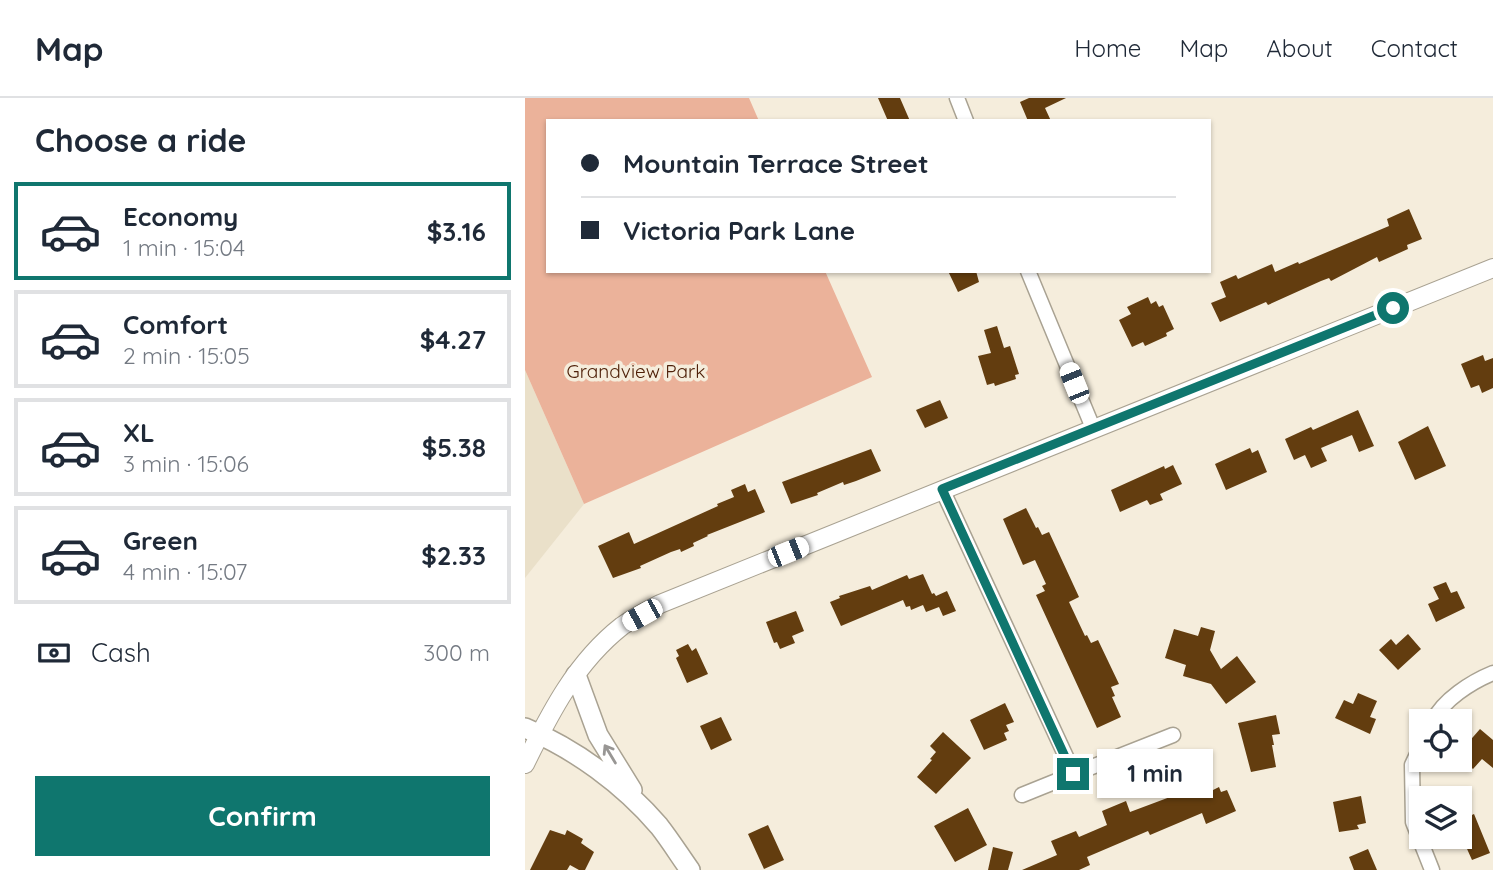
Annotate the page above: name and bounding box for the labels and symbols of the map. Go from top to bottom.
route start [1377,292,1409,324]
park label: Grandview Park [567,359,705,383]
car [1057,360,1092,406]
car [765,534,812,570]
car [619,596,666,634]
one-way arrow [602,744,616,764]
callout: 1 min [1097,750,1213,798]
route end [1057,758,1089,790]

